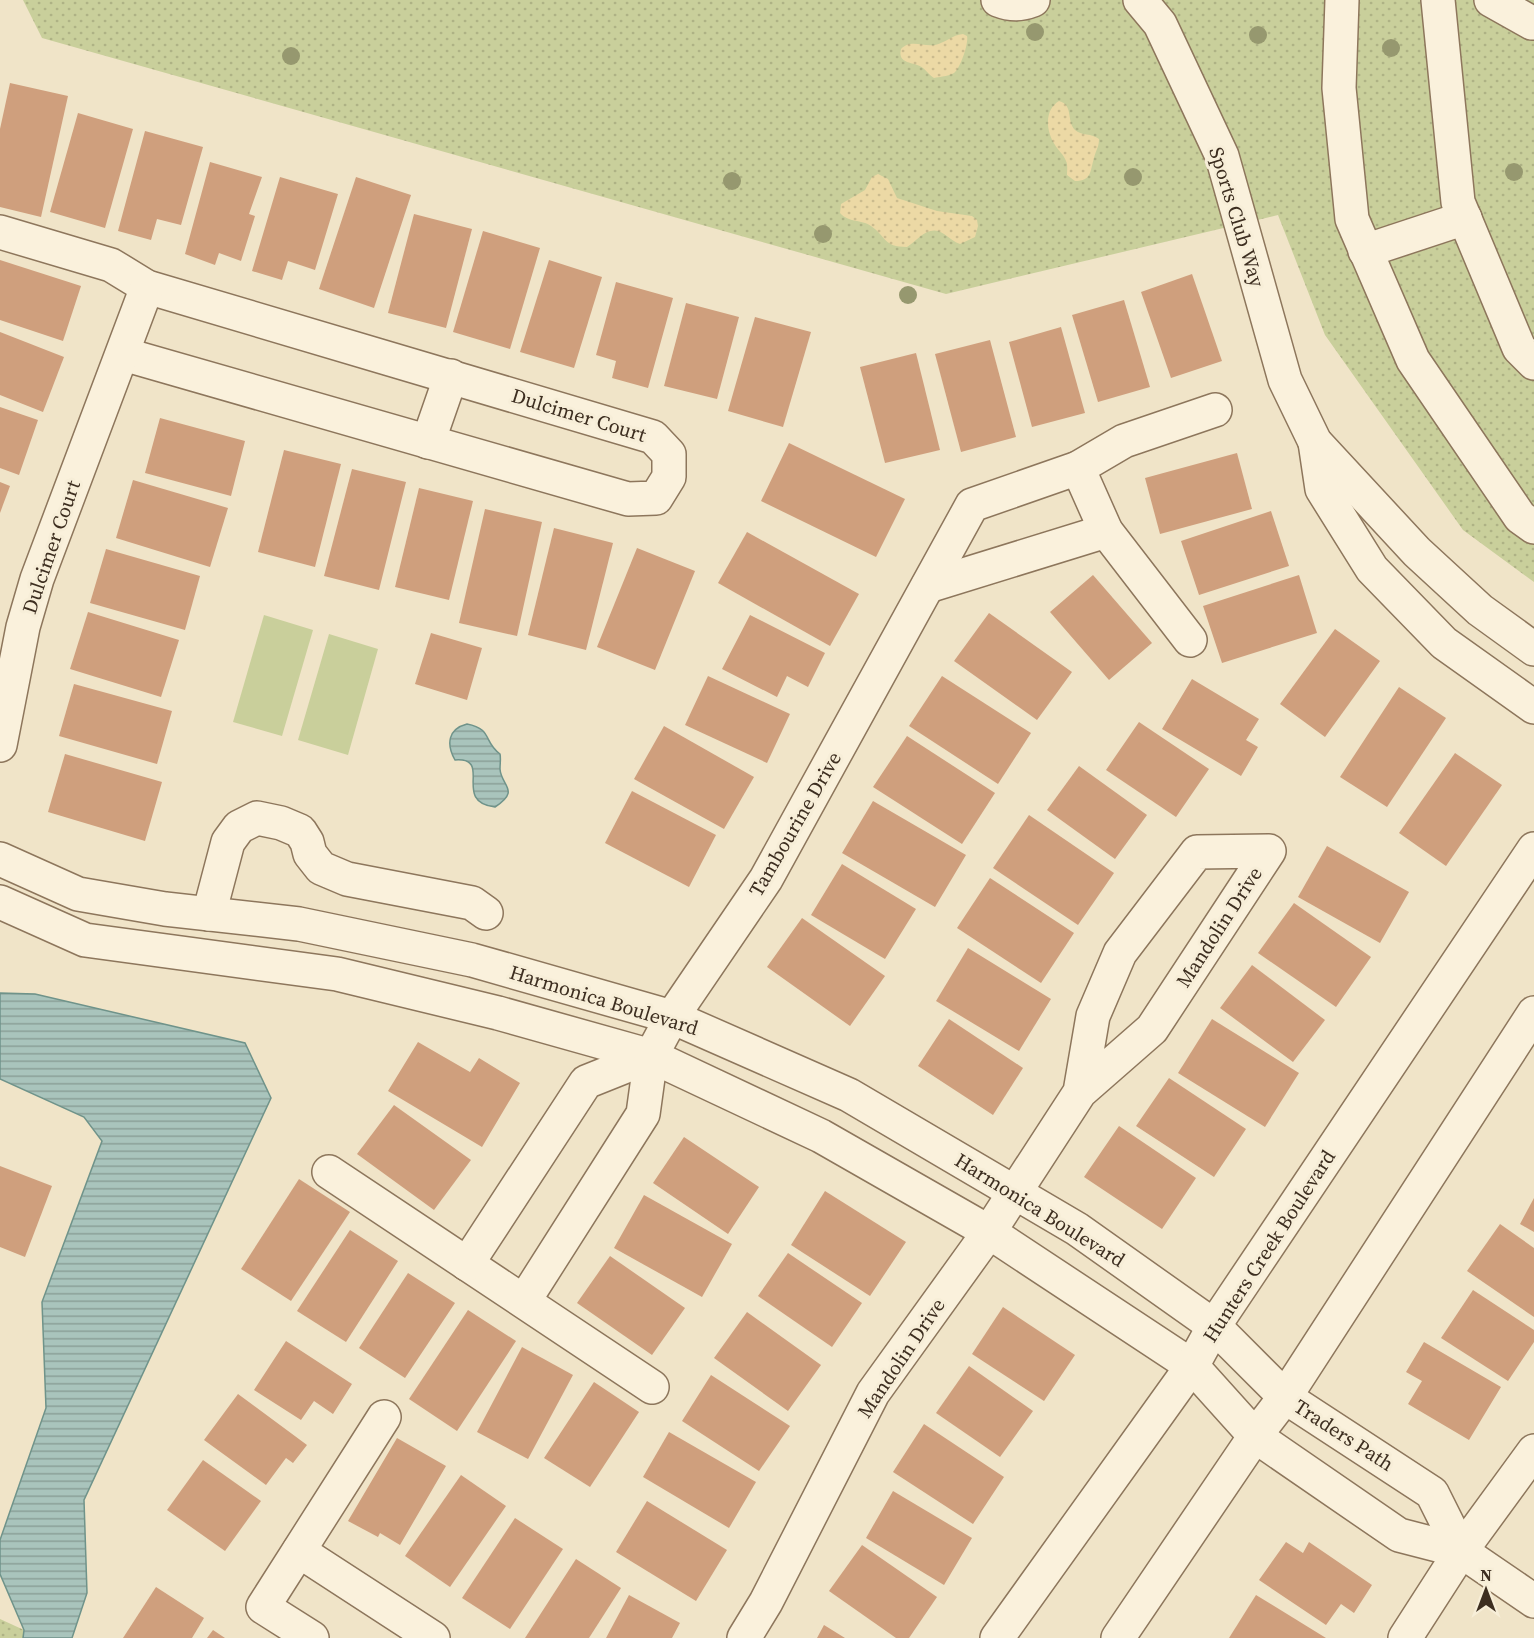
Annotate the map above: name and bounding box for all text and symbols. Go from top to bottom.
street label: Sports Club Way [1202,144,1272,291]
street label: Dulcimer Court [508,381,650,449]
street label: Dulcimer Court [15,476,87,617]
street label: Tambourine Drive [742,746,848,902]
street label: Mandolin Drive [1169,861,1269,993]
street label: Harmonica Boulevard [506,958,702,1042]
street label: Hunters Creek Boulevard [1196,1144,1342,1348]
street label: Harmonica Boulevard [949,1146,1131,1274]
street label: Mandolin Drive [851,1293,951,1423]
street label: Traders Path [1289,1392,1399,1478]
north arrow [1456,1560,1516,1620]
text: N [1480,1564,1492,1586]

